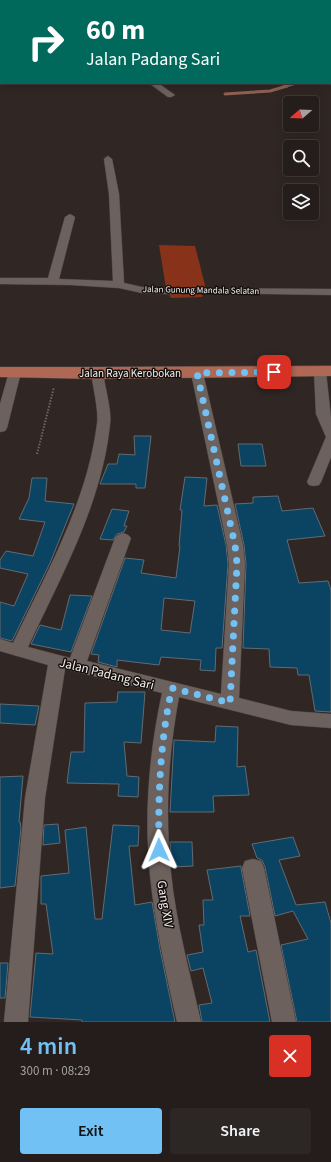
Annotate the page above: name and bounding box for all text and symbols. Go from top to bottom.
text: 60 m [86,10,145,50]
icon: right [20,16,72,68]
text: Jalan Padang Sari [86,47,220,72]
north arrow [283,96,319,132]
map controls [283,96,319,220]
button: search [283,140,319,176]
button: layers [283,184,319,220]
street label: Jalan Gunung Mandala Selatan [143,283,259,298]
pin [257,355,291,389]
icon: arrive [263,361,285,383]
street label: Jalan Raya Kerobokan [79,366,181,381]
street label: Jalan Padang Sari [58,654,156,694]
position arrow [138,829,180,871]
street label: Gang XIV [152,879,178,929]
text: 4 min [20,1029,77,1064]
button: close [269,1035,311,1077]
text: 300 m · 08:29 [20,1062,90,1080]
button: Exit [20,1108,162,1154]
button: Share [170,1108,311,1154]

